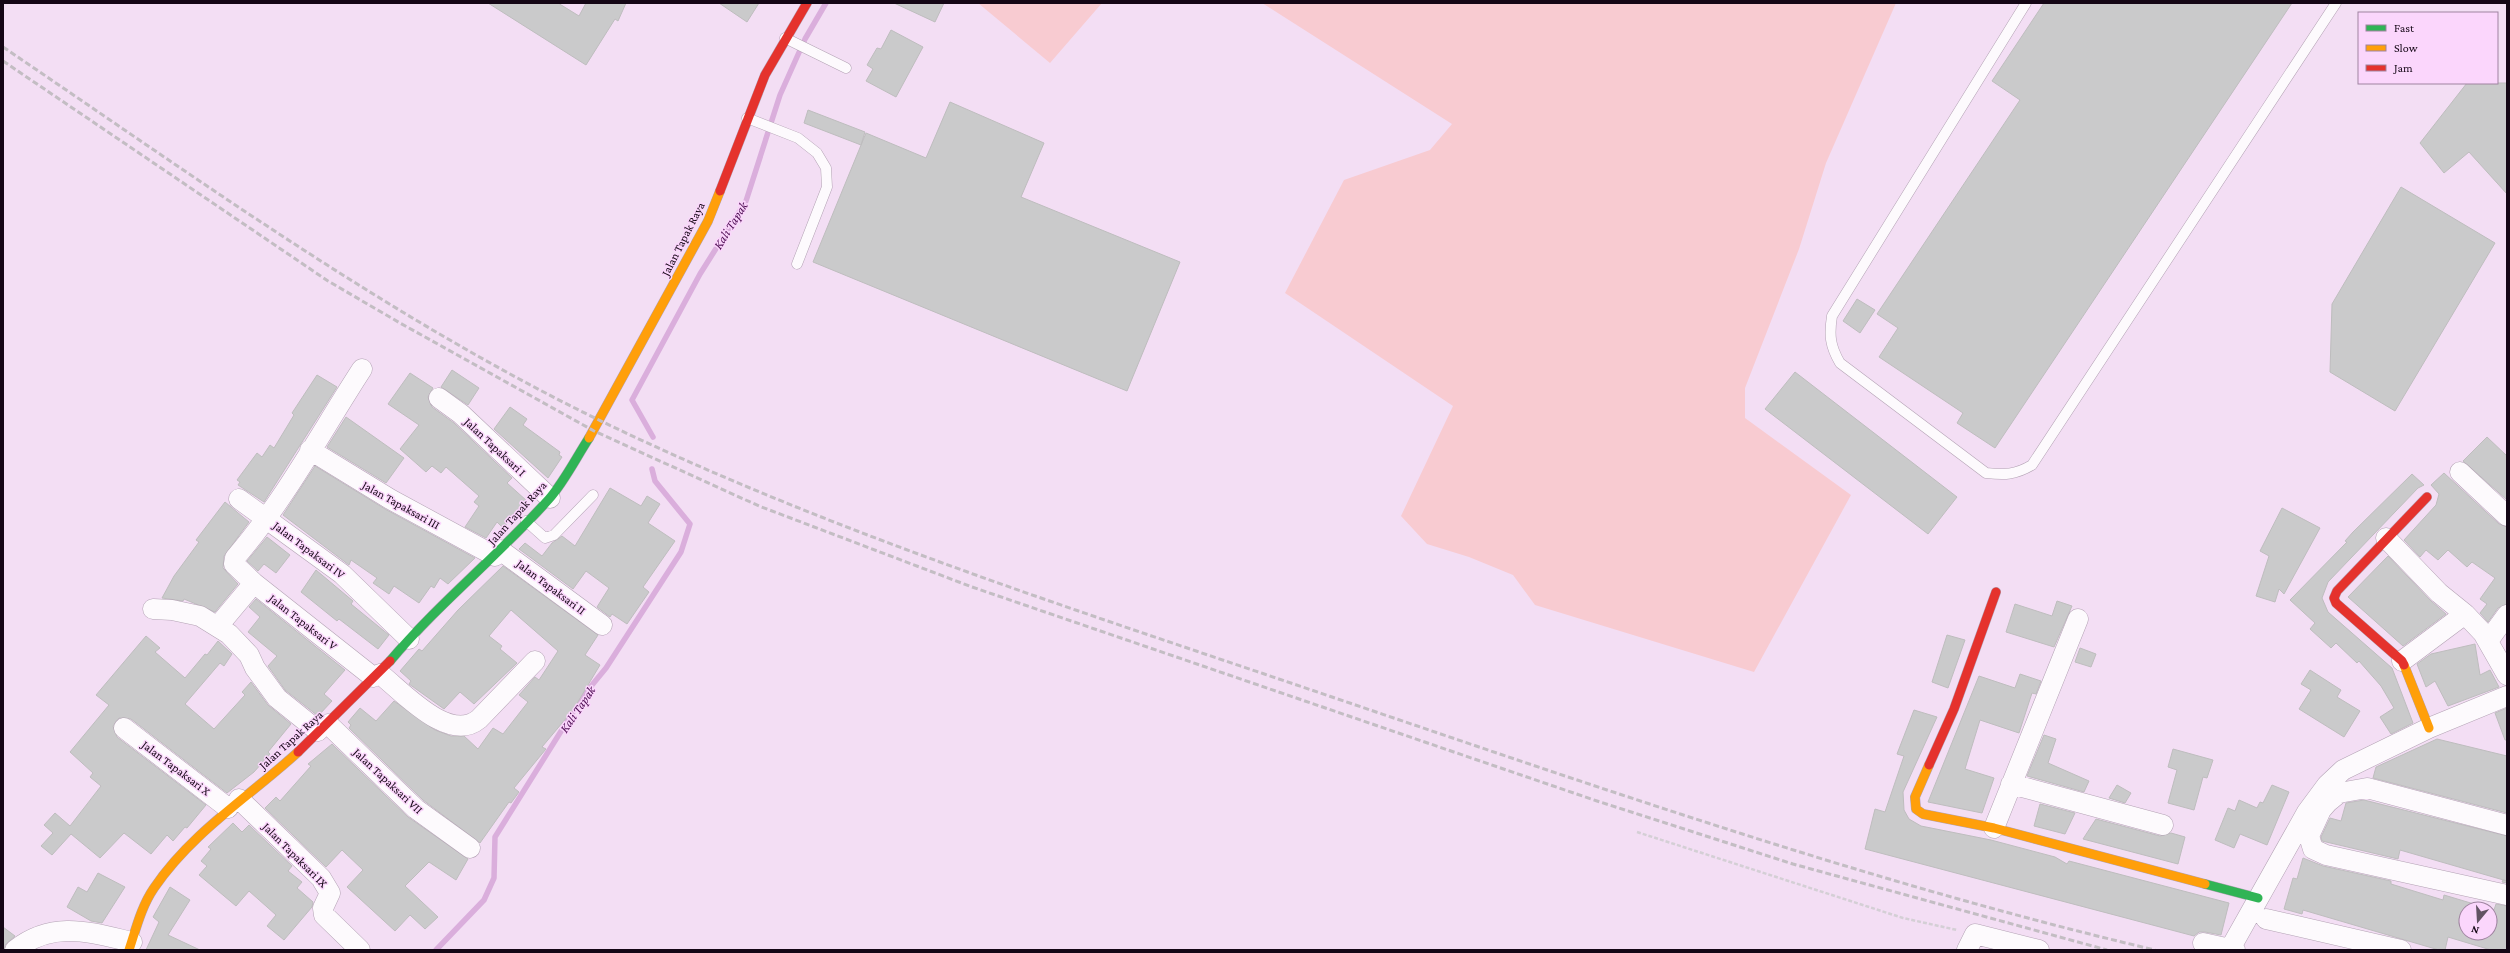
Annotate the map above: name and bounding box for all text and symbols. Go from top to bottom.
legend [2358,12,2498,84]
text: Fast [2394,21,2415,35]
text: Slow [2394,41,2418,55]
text: Jam [2393,61,2413,75]
water label: Kali Tapak [710,198,752,252]
street label: Jalan Tapak Raya [658,199,708,279]
street label: Jalan Tapaksari I [461,414,529,479]
street label: Jalan Tapaksari III [359,477,443,532]
street label: Jalan Tapak Raya [484,478,550,549]
street label: Jalan Tapaksari IV [270,518,348,582]
street label: Jalan Tapaksari II [513,556,589,618]
street label: Jalan Tapaksari V [265,590,340,653]
water label: Kali Tapak [556,682,599,736]
street label: Jalan Tapak Raya [255,707,326,773]
street label: Jalan Tapaksari X [138,737,213,799]
street label: Jalan Tapaksari VII [350,745,426,817]
street label: Jalan Tapaksari IX [259,819,331,891]
north arrow [2458,901,2498,941]
text: N [2469,923,2480,937]

